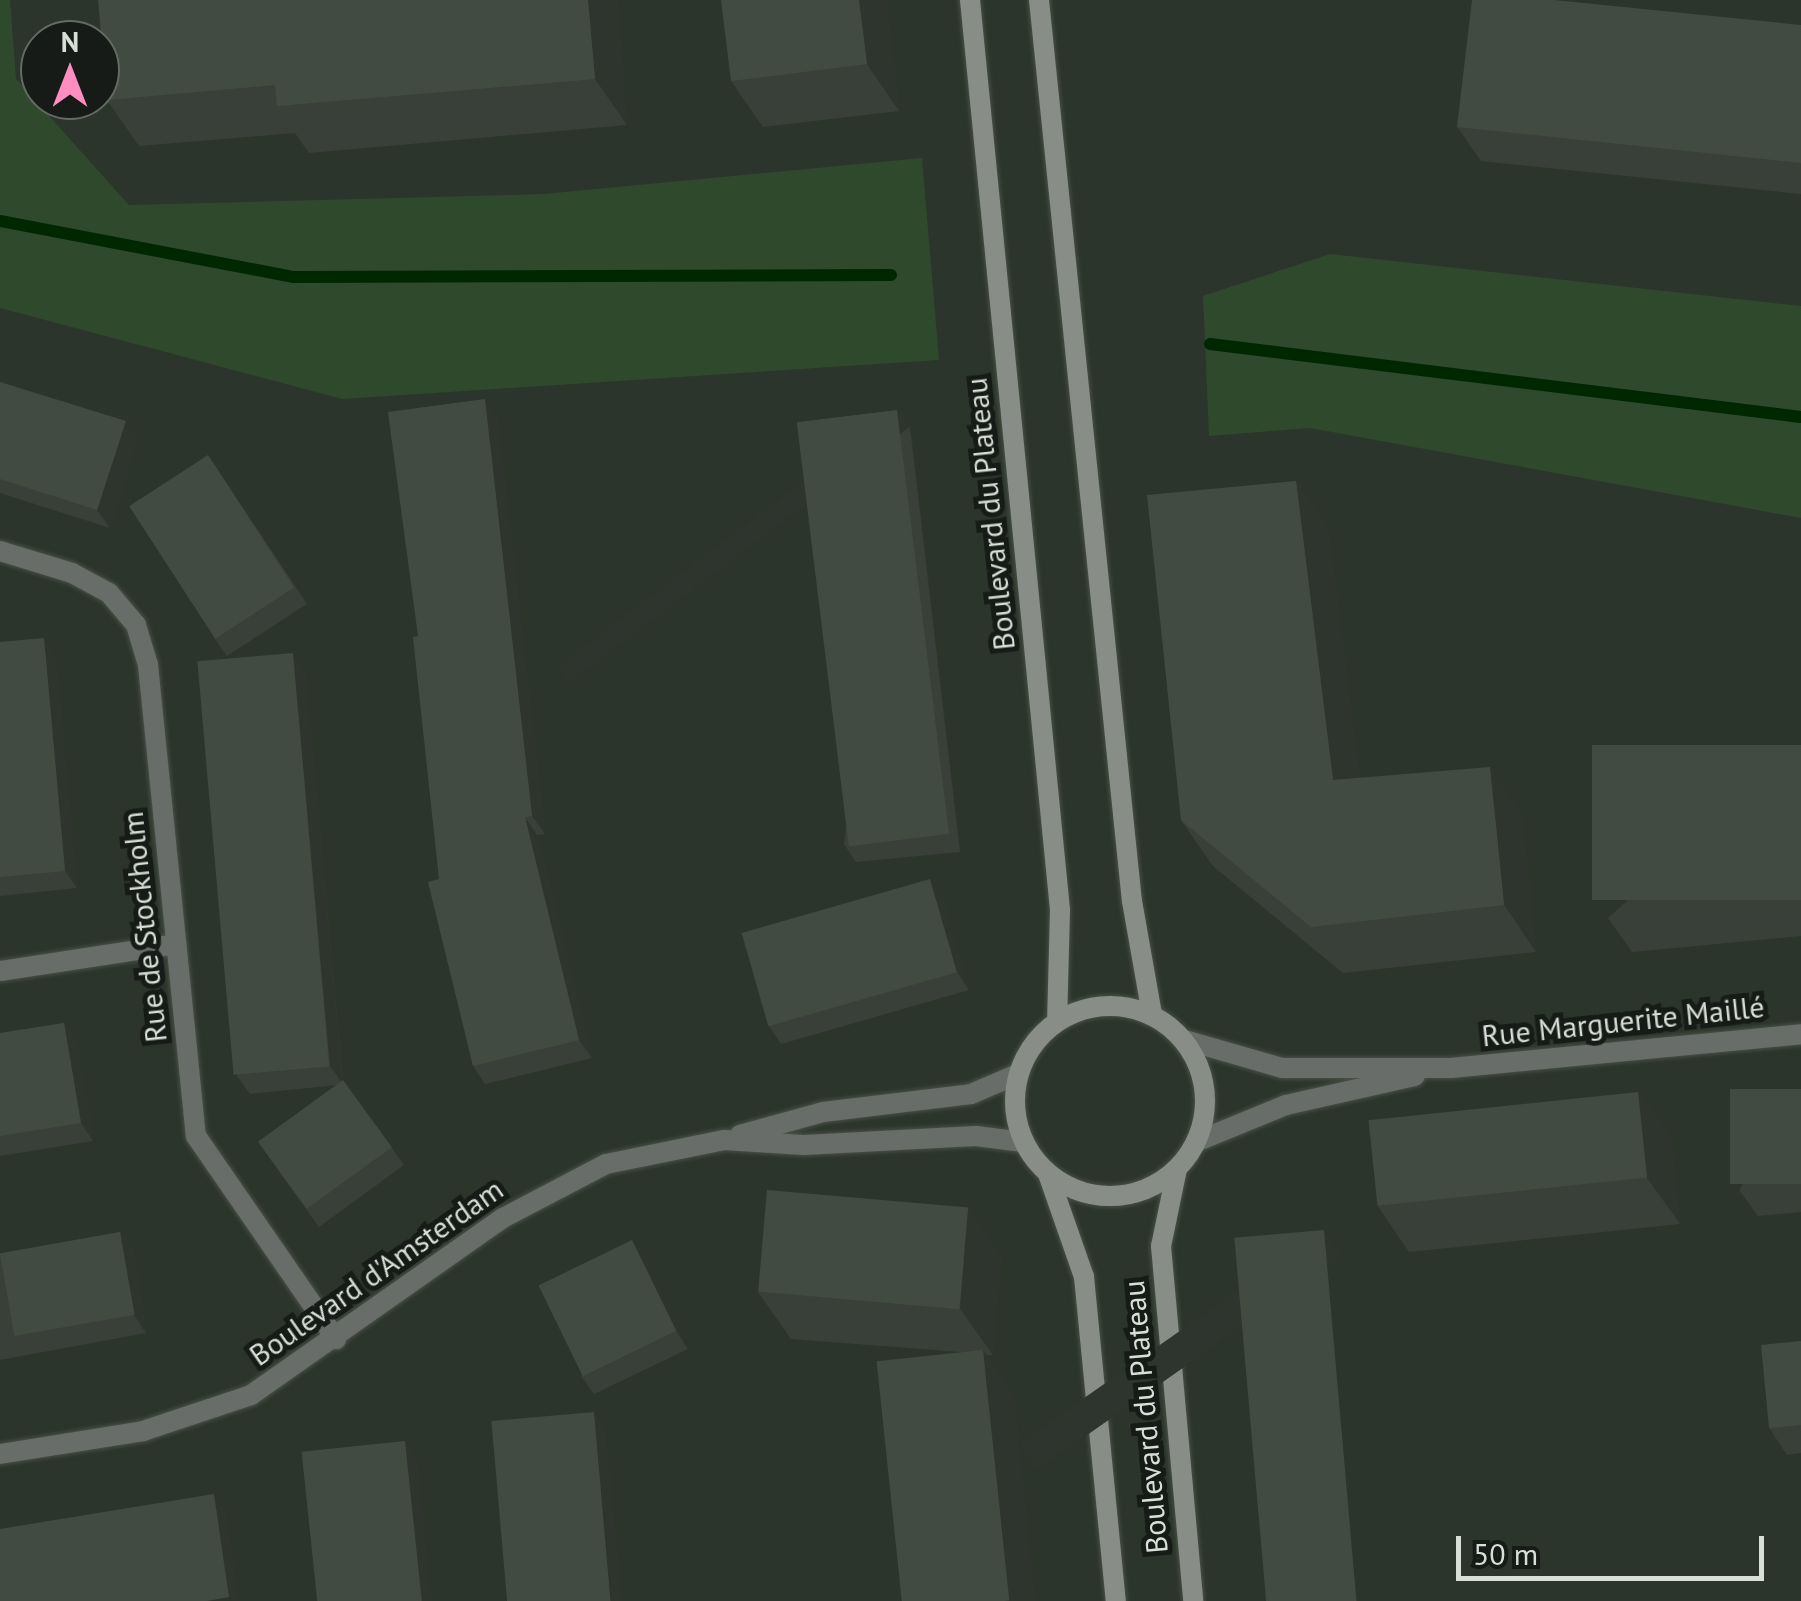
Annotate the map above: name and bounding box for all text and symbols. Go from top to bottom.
north arrow [20,20,120,120]
text: N [61,23,79,60]
street label: Boulevard du Plateau [958,376,1022,652]
street label: Rue de Stockholm [114,810,174,1044]
street label: Rue Marguerite Maillé [1480,988,1766,1054]
street label: Boulevard d'Amsterdam [242,1171,510,1373]
street label: Boulevard du Plateau [1115,1279,1175,1555]
scale bar [1461,1516,1768,1578]
text: 50 m [1473,1534,1538,1573]

